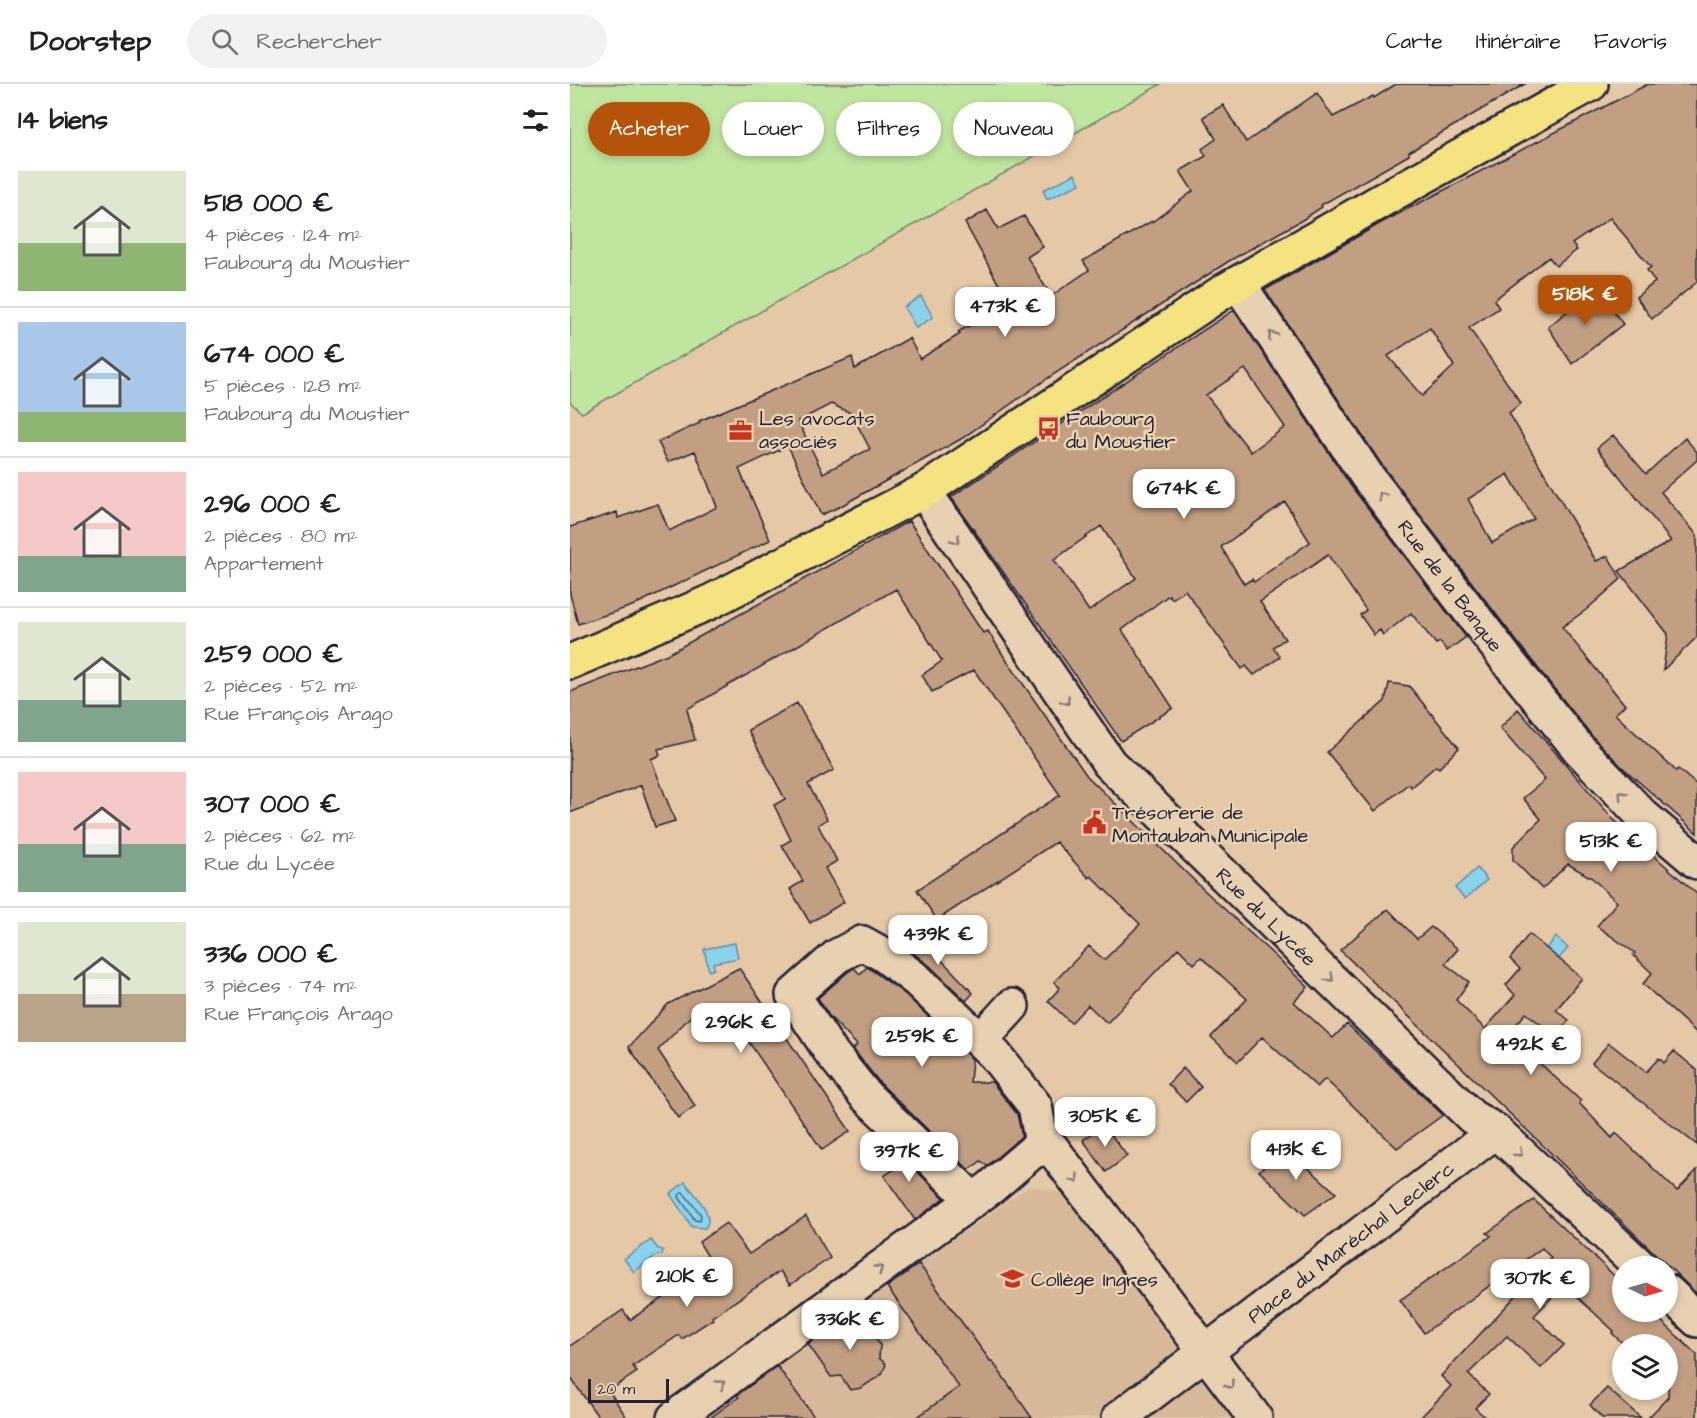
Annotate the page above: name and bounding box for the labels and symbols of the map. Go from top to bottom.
pin: 518K € [1536,275,1634,326]
pin: 473K € [956,287,1054,338]
one-way arrow [1268,330,1279,341]
place label: Les avocats associés [759,405,874,456]
place label: Faubourg du Moustier [1066,405,1175,456]
bus stop icon: Faubourg du Moustier [1035,416,1061,442]
office icon: Les avocats associés [728,417,754,443]
pin: 674K € [1135,469,1233,520]
one-way arrow [1378,491,1389,502]
street label: Rue de la Banque [1390,514,1509,658]
one-way arrow [949,533,960,544]
one-way arrow [1059,694,1070,705]
one-way arrow [1618,791,1629,801]
place label: Trésorerie de Montauban Municipale [1112,799,1308,850]
public building icon: Trésorerie de Montauban Municipale [1081,810,1107,836]
pin: 513K € [1562,822,1660,873]
street label: Rue du Lycée [1209,862,1323,973]
pin: 439K € [889,915,987,966]
one-way arrow [1322,971,1333,982]
pin: 296K € [692,1003,790,1054]
pin: 259K € [873,1017,971,1068]
pin: 492K € [1482,1025,1580,1076]
pin: 305K € [1056,1097,1154,1148]
pin: 413K € [1247,1130,1345,1181]
pin: 397K € [860,1132,958,1183]
one-way arrow [1512,1146,1523,1157]
street label: Place du Maréchal Leclerc [1242,1154,1461,1330]
one-way arrow [1068,1172,1079,1183]
north arrow [1612,1256,1678,1322]
pin: 210K € [638,1257,736,1308]
pin: 307K € [1491,1259,1589,1310]
one-way arrow [872,1265,883,1276]
school or university icon: Collège Ingres [1000,1266,1026,1292]
place label: Collège Ingres [1031,1266,1158,1295]
pin: 336K € [801,1300,899,1351]
scale bar [588,1376,669,1404]
one-way arrow [1223,1378,1234,1389]
one-way arrow [714,1380,725,1391]

